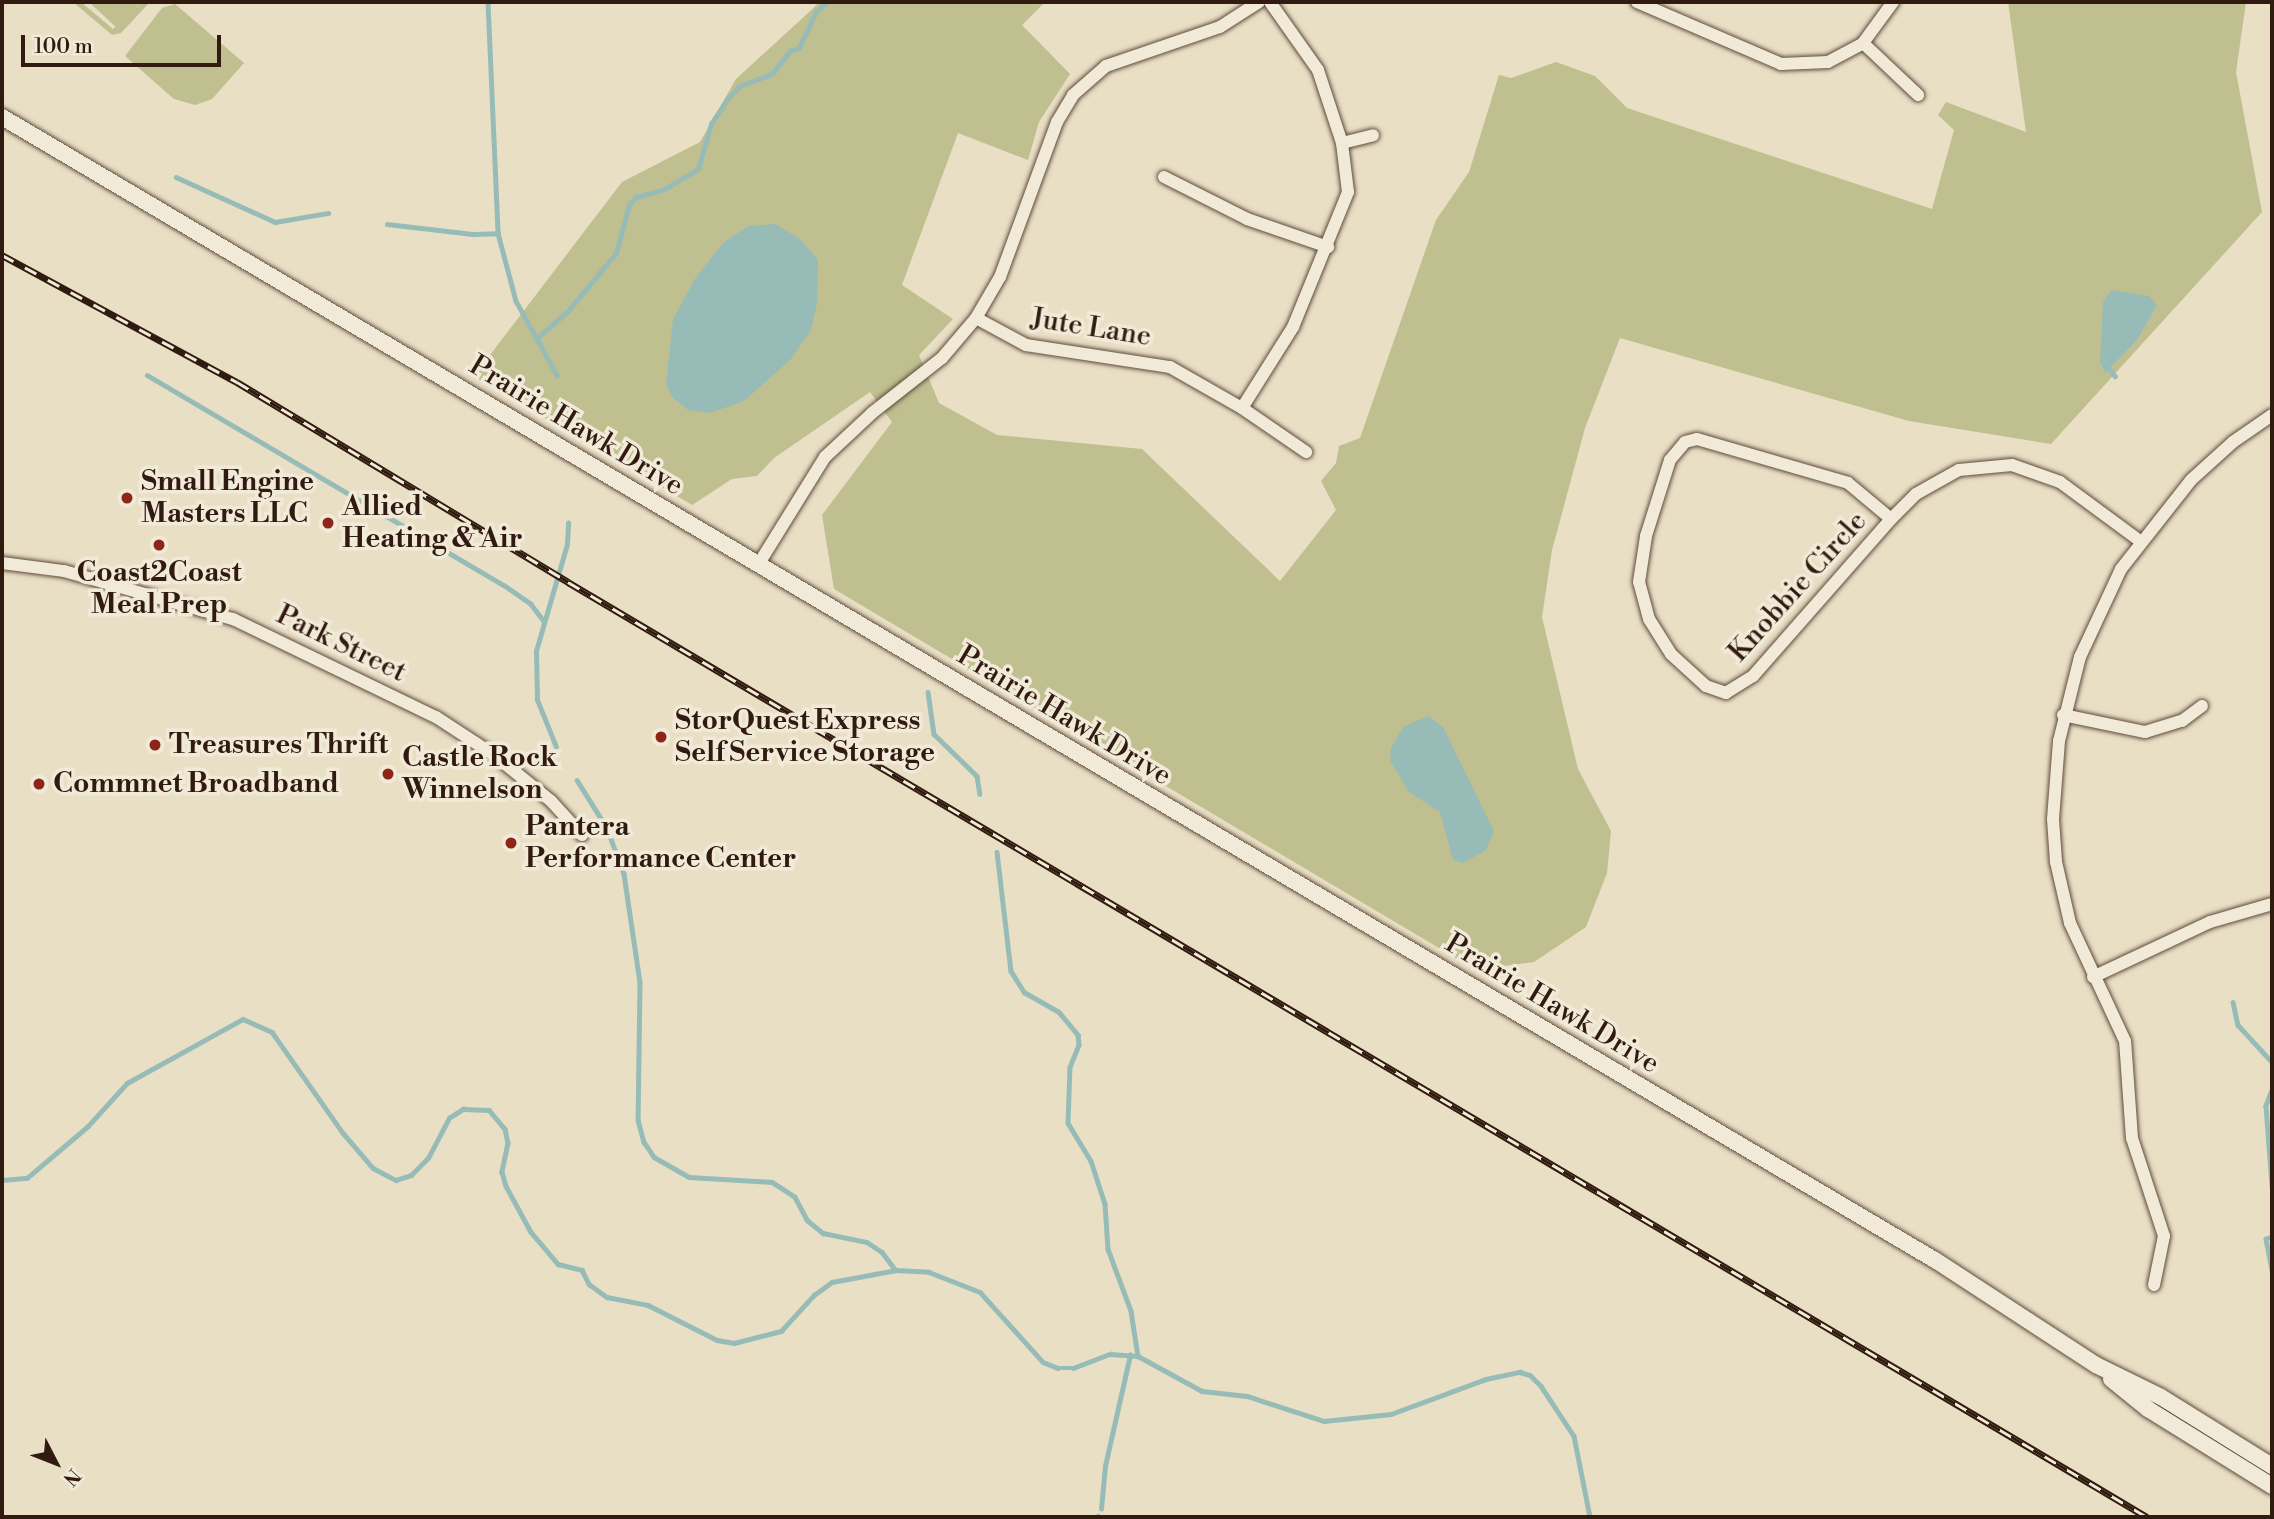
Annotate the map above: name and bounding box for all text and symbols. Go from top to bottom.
scale bar [24,21,224,65]
text: 100 m [34,34,93,60]
street label: Jute Lane [1029,302,1153,354]
street label: Prairie Hawk Drive [463,349,689,503]
place label: Small Engine Masters LLC [141,465,314,531]
marker: Small Engine Masters LLC [119,490,135,506]
place label: Allied Heating & Air [342,490,523,556]
street label: Knobbie Circle [1722,505,1874,669]
marker: Allied Heating & Air [320,515,336,531]
marker: Coast2Coast Meal Prep [151,537,167,553]
place label: Coast2Coast Meal Prep [76,556,242,622]
street label: Park Street [271,598,411,690]
street label: Prairie Hawk Drive [951,639,1177,793]
place label: StorQuest Express Self Service Storage [675,704,935,770]
place label: Treasures Thrift [169,728,388,762]
marker: StorQuest Express Self Service Storage [653,729,669,745]
marker: Treasures Thrift [147,737,163,753]
place label: Castle Rock Winnelson [402,741,557,807]
marker: Castle Rock Winnelson [380,766,396,782]
place label: Commnet Broadband [53,767,339,801]
marker: Commnet Broadband [31,776,47,792]
place label: Pantera Performance Center [525,810,796,876]
marker: Pantera Performance Center [503,835,519,851]
street label: Prairie Hawk Drive [1439,927,1665,1081]
north arrow [21,1428,91,1498]
text: N [58,1463,86,1491]

